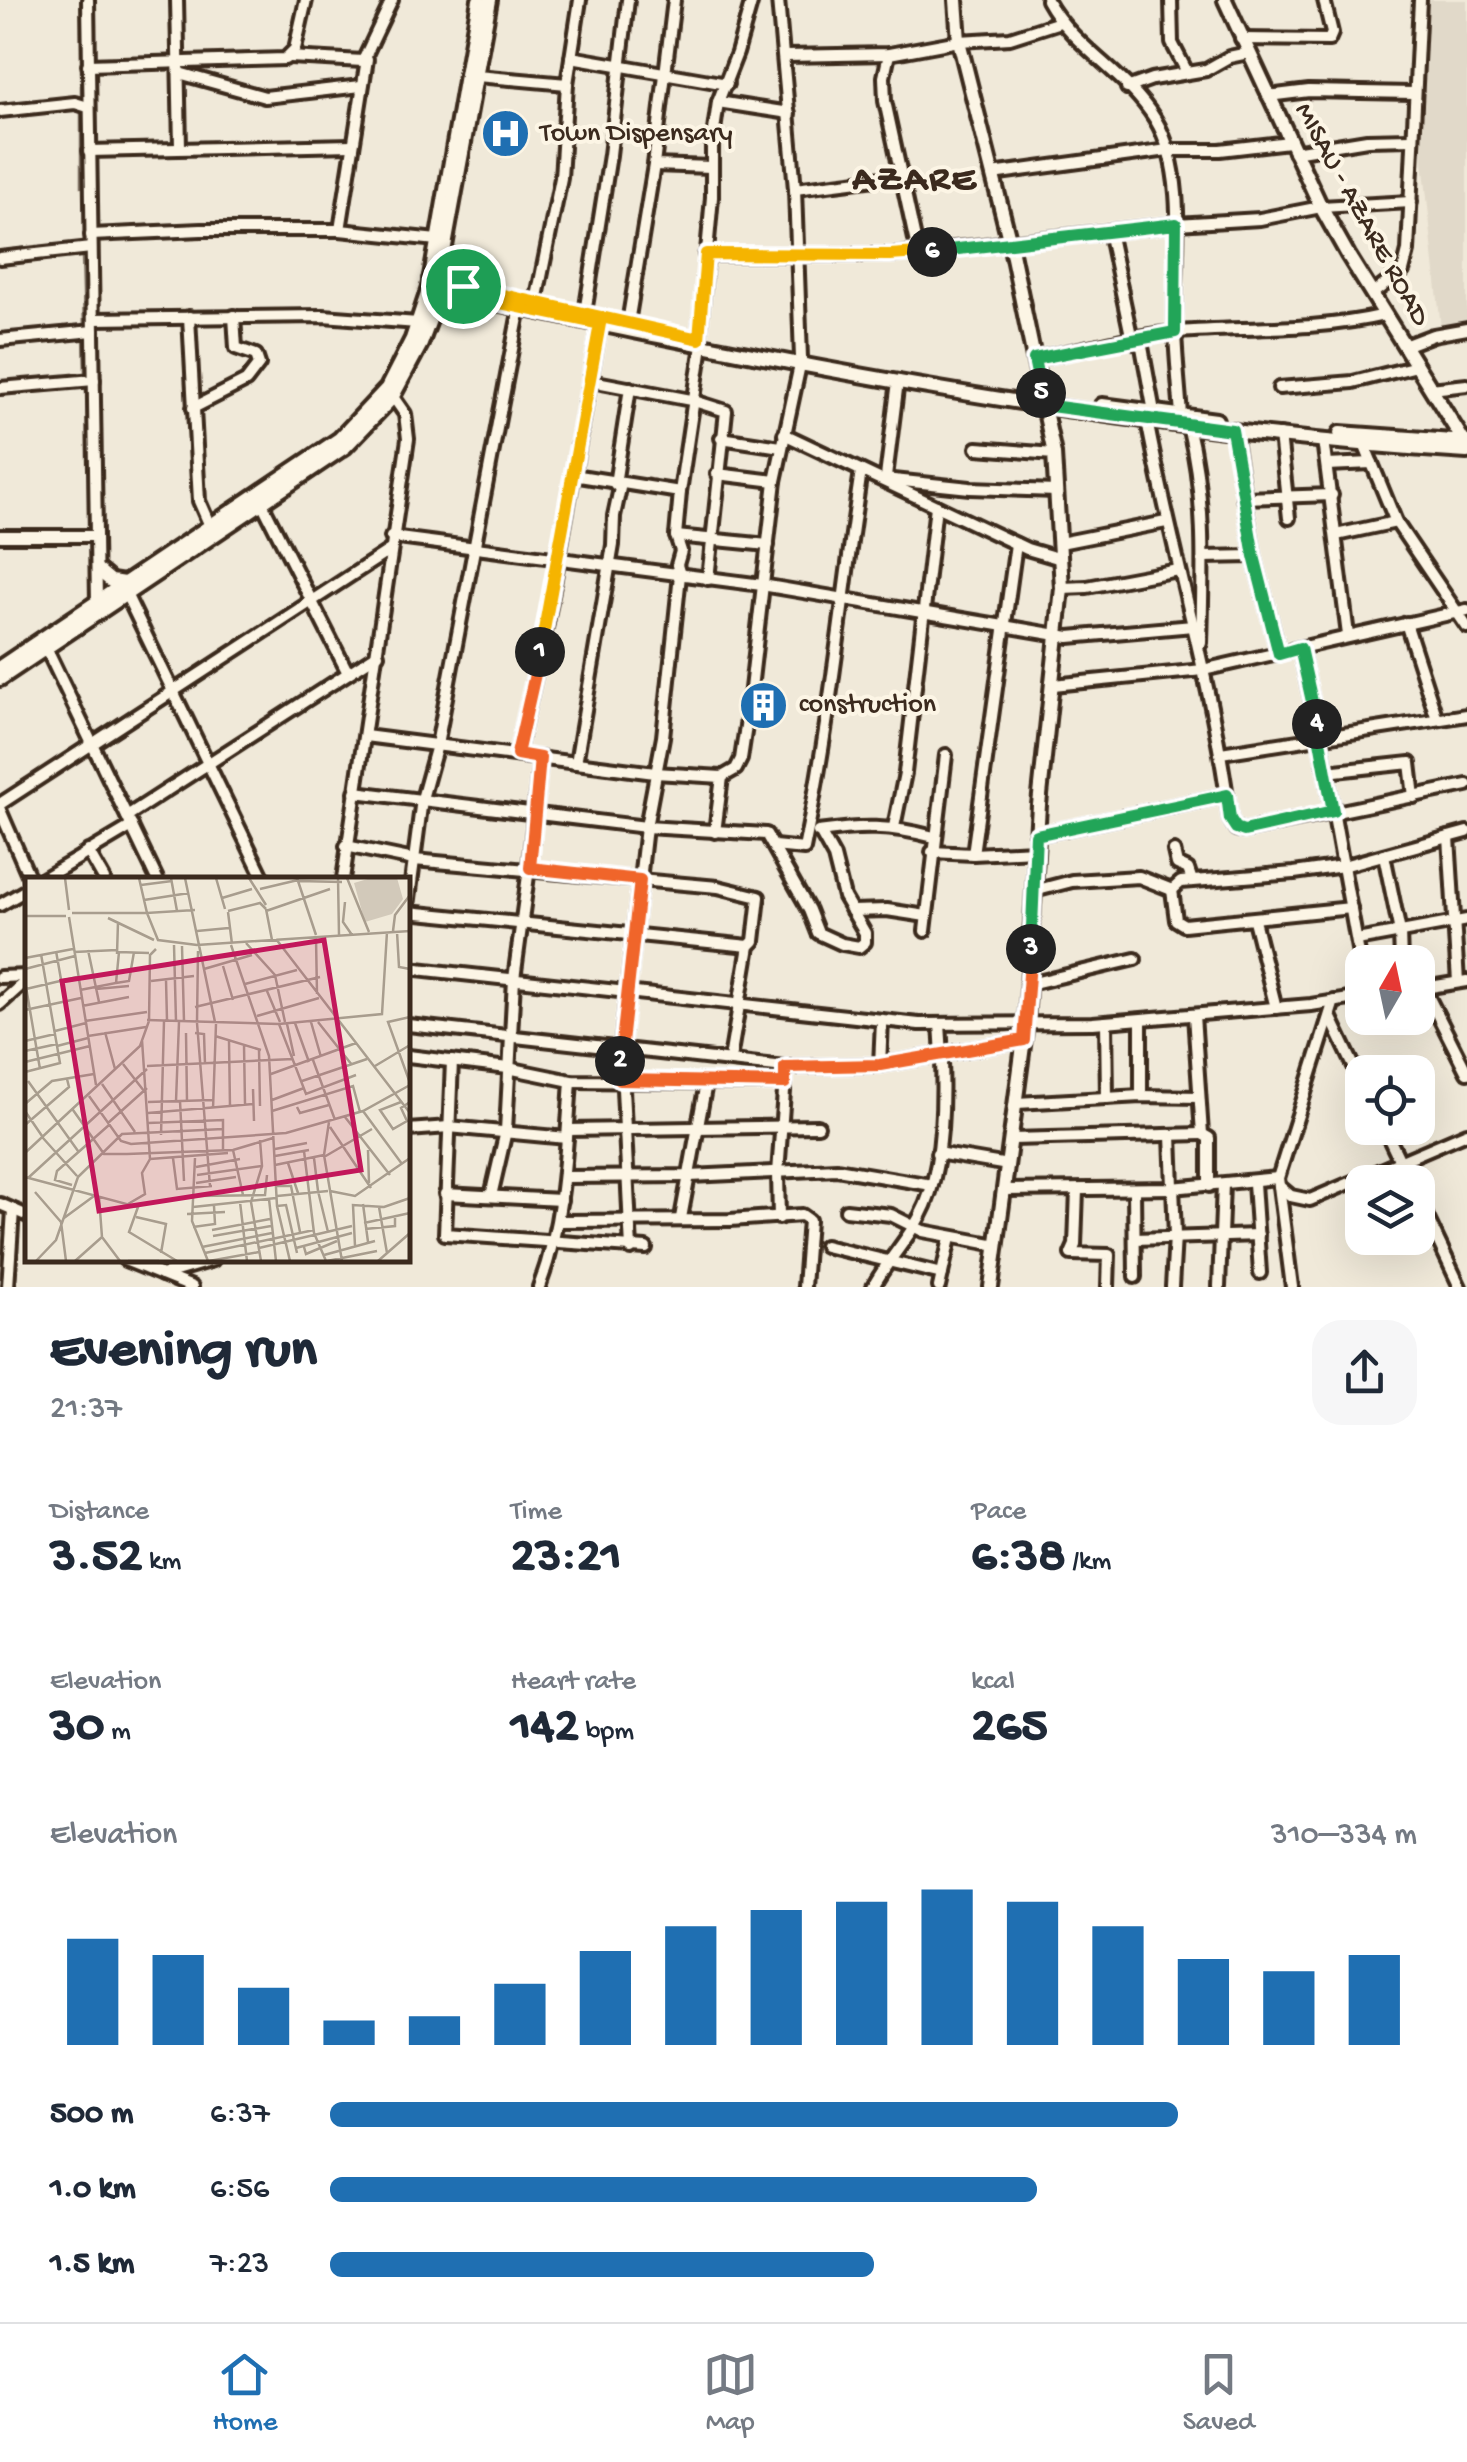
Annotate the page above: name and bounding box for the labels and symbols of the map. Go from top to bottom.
street label: MISAU - AZARE ROAD [1286,98,1436,333]
hospital icon: Town Dispensary [479,108,531,160]
place label: Town Dispensary [538,118,733,151]
district label: AZARE [851,159,978,203]
pin: 6 [907,227,957,277]
pin [421,244,506,329]
pin: 5 [1016,368,1066,418]
pin: 1 [515,627,565,677]
building icon: construction [738,679,790,731]
place label: construction [799,689,937,722]
pin: 4 [1292,699,1342,749]
inset map [25,877,410,1262]
pin: 3 [1006,924,1056,974]
north arrow [1345,945,1435,1035]
pin: 2 [595,1036,645,1086]

